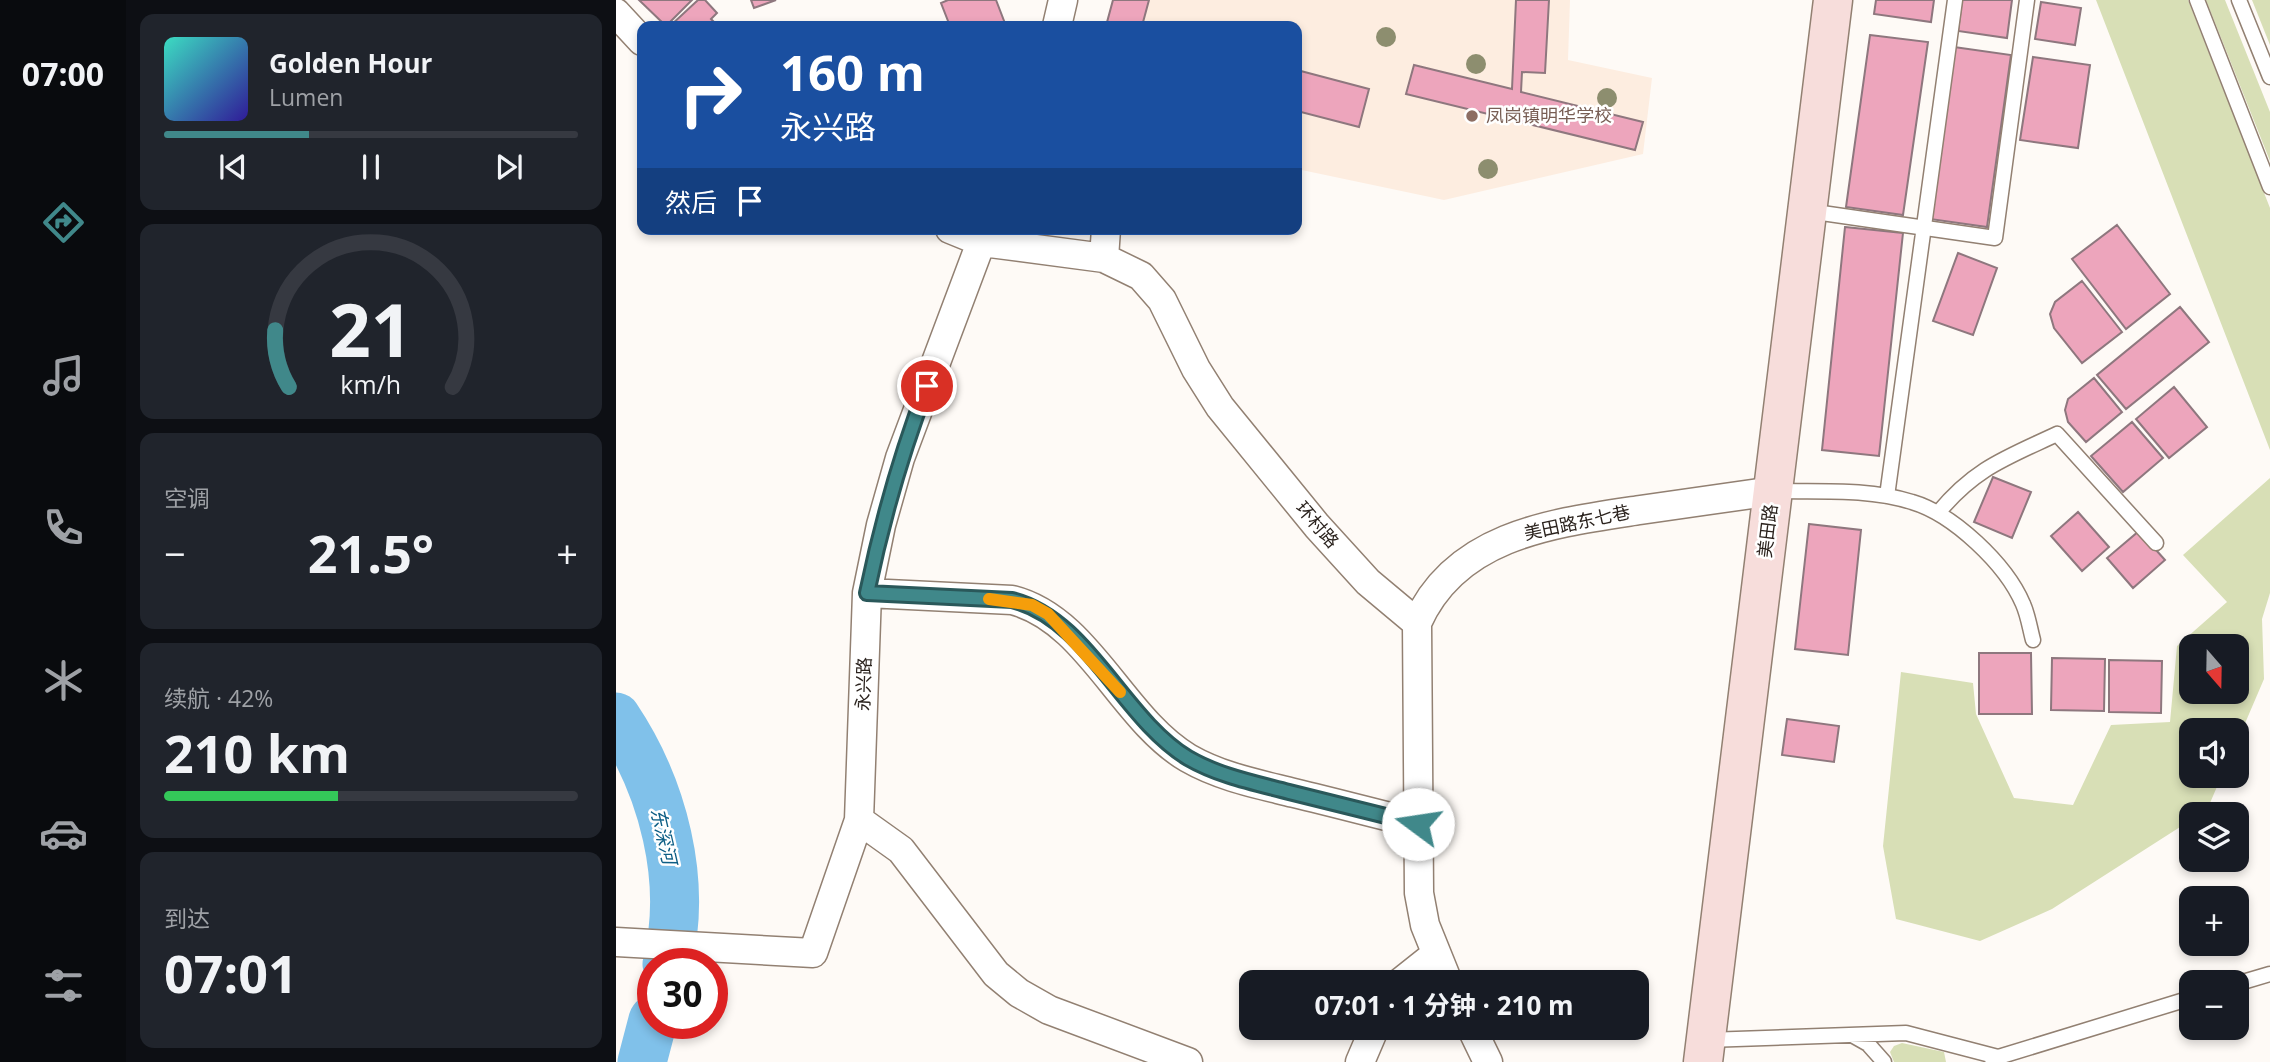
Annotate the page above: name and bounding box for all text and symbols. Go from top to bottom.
text: 160 m [780,39,925,105]
text: Golden Hour [269,45,432,81]
icon: right [665,49,756,140]
text: 07:00 [22,52,104,95]
text: Lumen [269,81,343,113]
place label: 凤岗镇明华学校 [1486,103,1612,127]
text: 永兴路 [780,105,876,148]
marker: 凤岗镇明华学校 [1464,108,1480,124]
icon: previous [214,148,252,186]
icon: pause [352,148,390,186]
icon: next [490,148,528,186]
icon: arrive [731,182,769,220]
text: 然后 [665,184,717,220]
icon: directions [39,198,88,247]
text: 21 [329,280,413,379]
icon: music [39,351,88,400]
pin [897,356,957,416]
text: km/h [341,367,401,401]
icon: arrive [908,367,946,405]
text: 空调 [164,482,210,514]
street label: 环村路 [1291,496,1345,553]
street label: 美田路东七巷 [1521,499,1632,545]
icon: phone [39,503,88,552]
street label: 美田路 [1752,503,1782,559]
text: 21.5° [308,517,434,588]
text: − [164,527,186,579]
text: + [556,527,578,579]
north arrow [2179,634,2249,704]
map controls [2179,634,2249,1040]
icon: climate [39,656,88,705]
street label: 永兴路 [850,657,876,711]
text: 续航 · 42% [164,682,273,714]
text: 210 km [164,717,350,788]
button: sound [2179,718,2249,788]
position arrow [1381,787,1455,861]
button: layers [2179,802,2249,872]
water label: 东深河 [645,805,684,871]
icon: car [39,809,88,858]
button: + [2179,886,2249,956]
text: 到达 [164,902,210,934]
text: 07:01 [164,937,298,1008]
speed limit sign: 30 [637,948,728,1039]
icon: filters [39,961,88,1010]
button: − [2179,970,2249,1040]
text: 07:01 · 1 分钟 · 210 m [1314,987,1574,1023]

